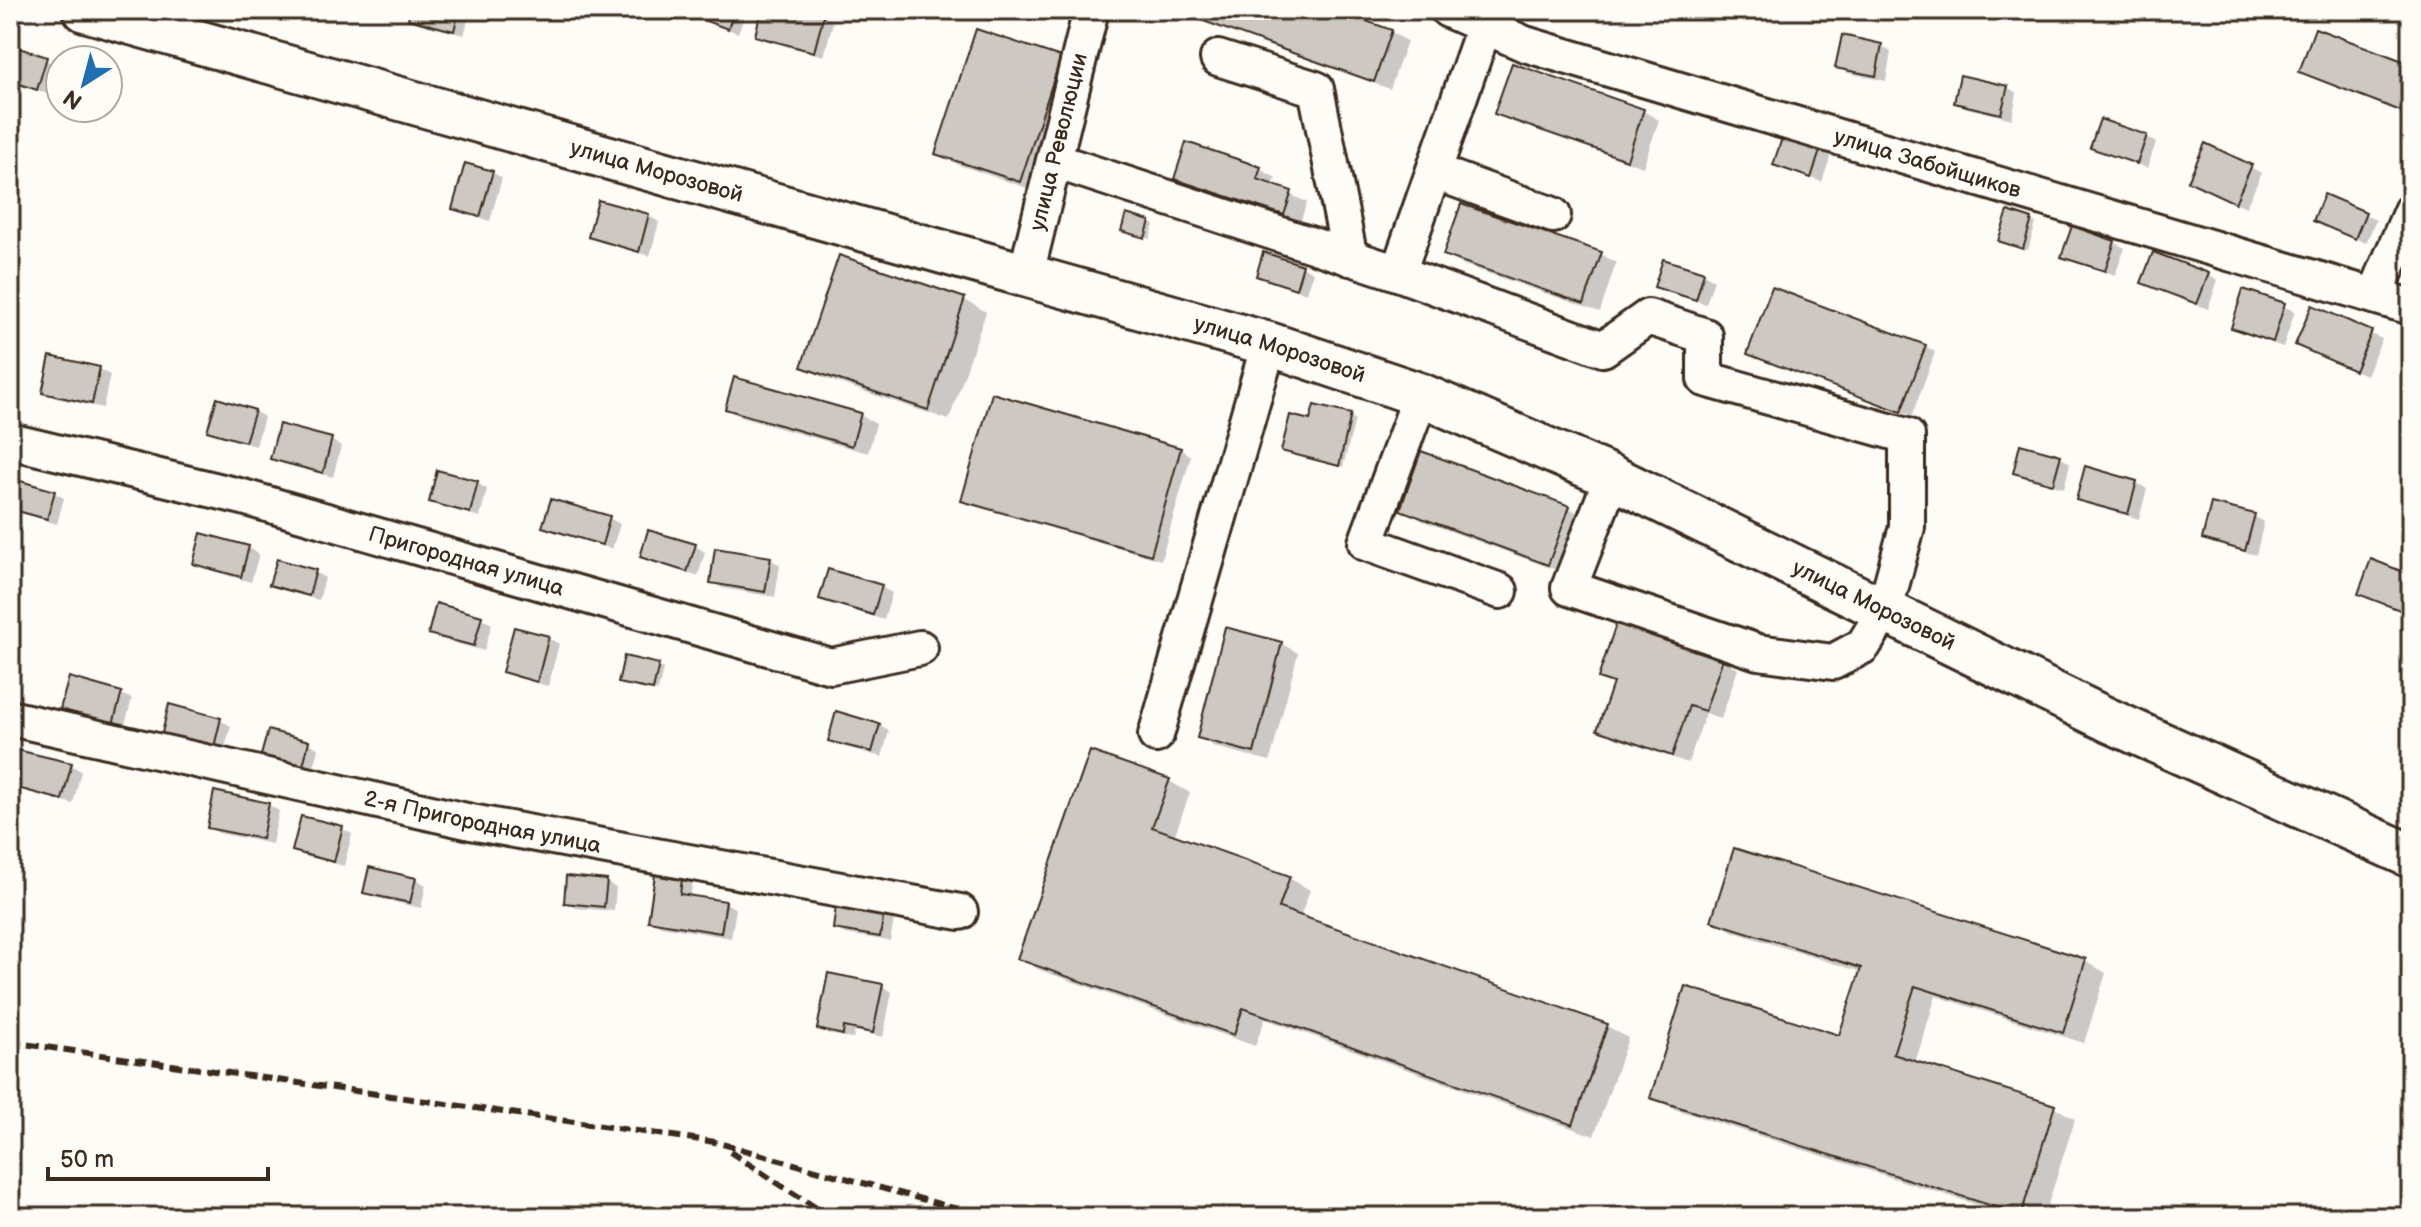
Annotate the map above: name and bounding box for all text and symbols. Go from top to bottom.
north arrow [44,44,124,124]
street label: улица Революции [1024,50,1093,234]
text: N [59,83,88,115]
street label: улица Забойщиков [1831,123,2025,204]
street label: улица Морозовой [567,134,746,208]
street label: улица Морозовой [1191,310,1369,389]
street label: Пригородная улица [366,520,567,602]
street label: улица Морозовой [1788,554,1960,657]
street label: 2-я Пригородная улица [362,785,603,859]
scale bar [48,1131,268,1181]
text: 50 m [60,1145,114,1174]

